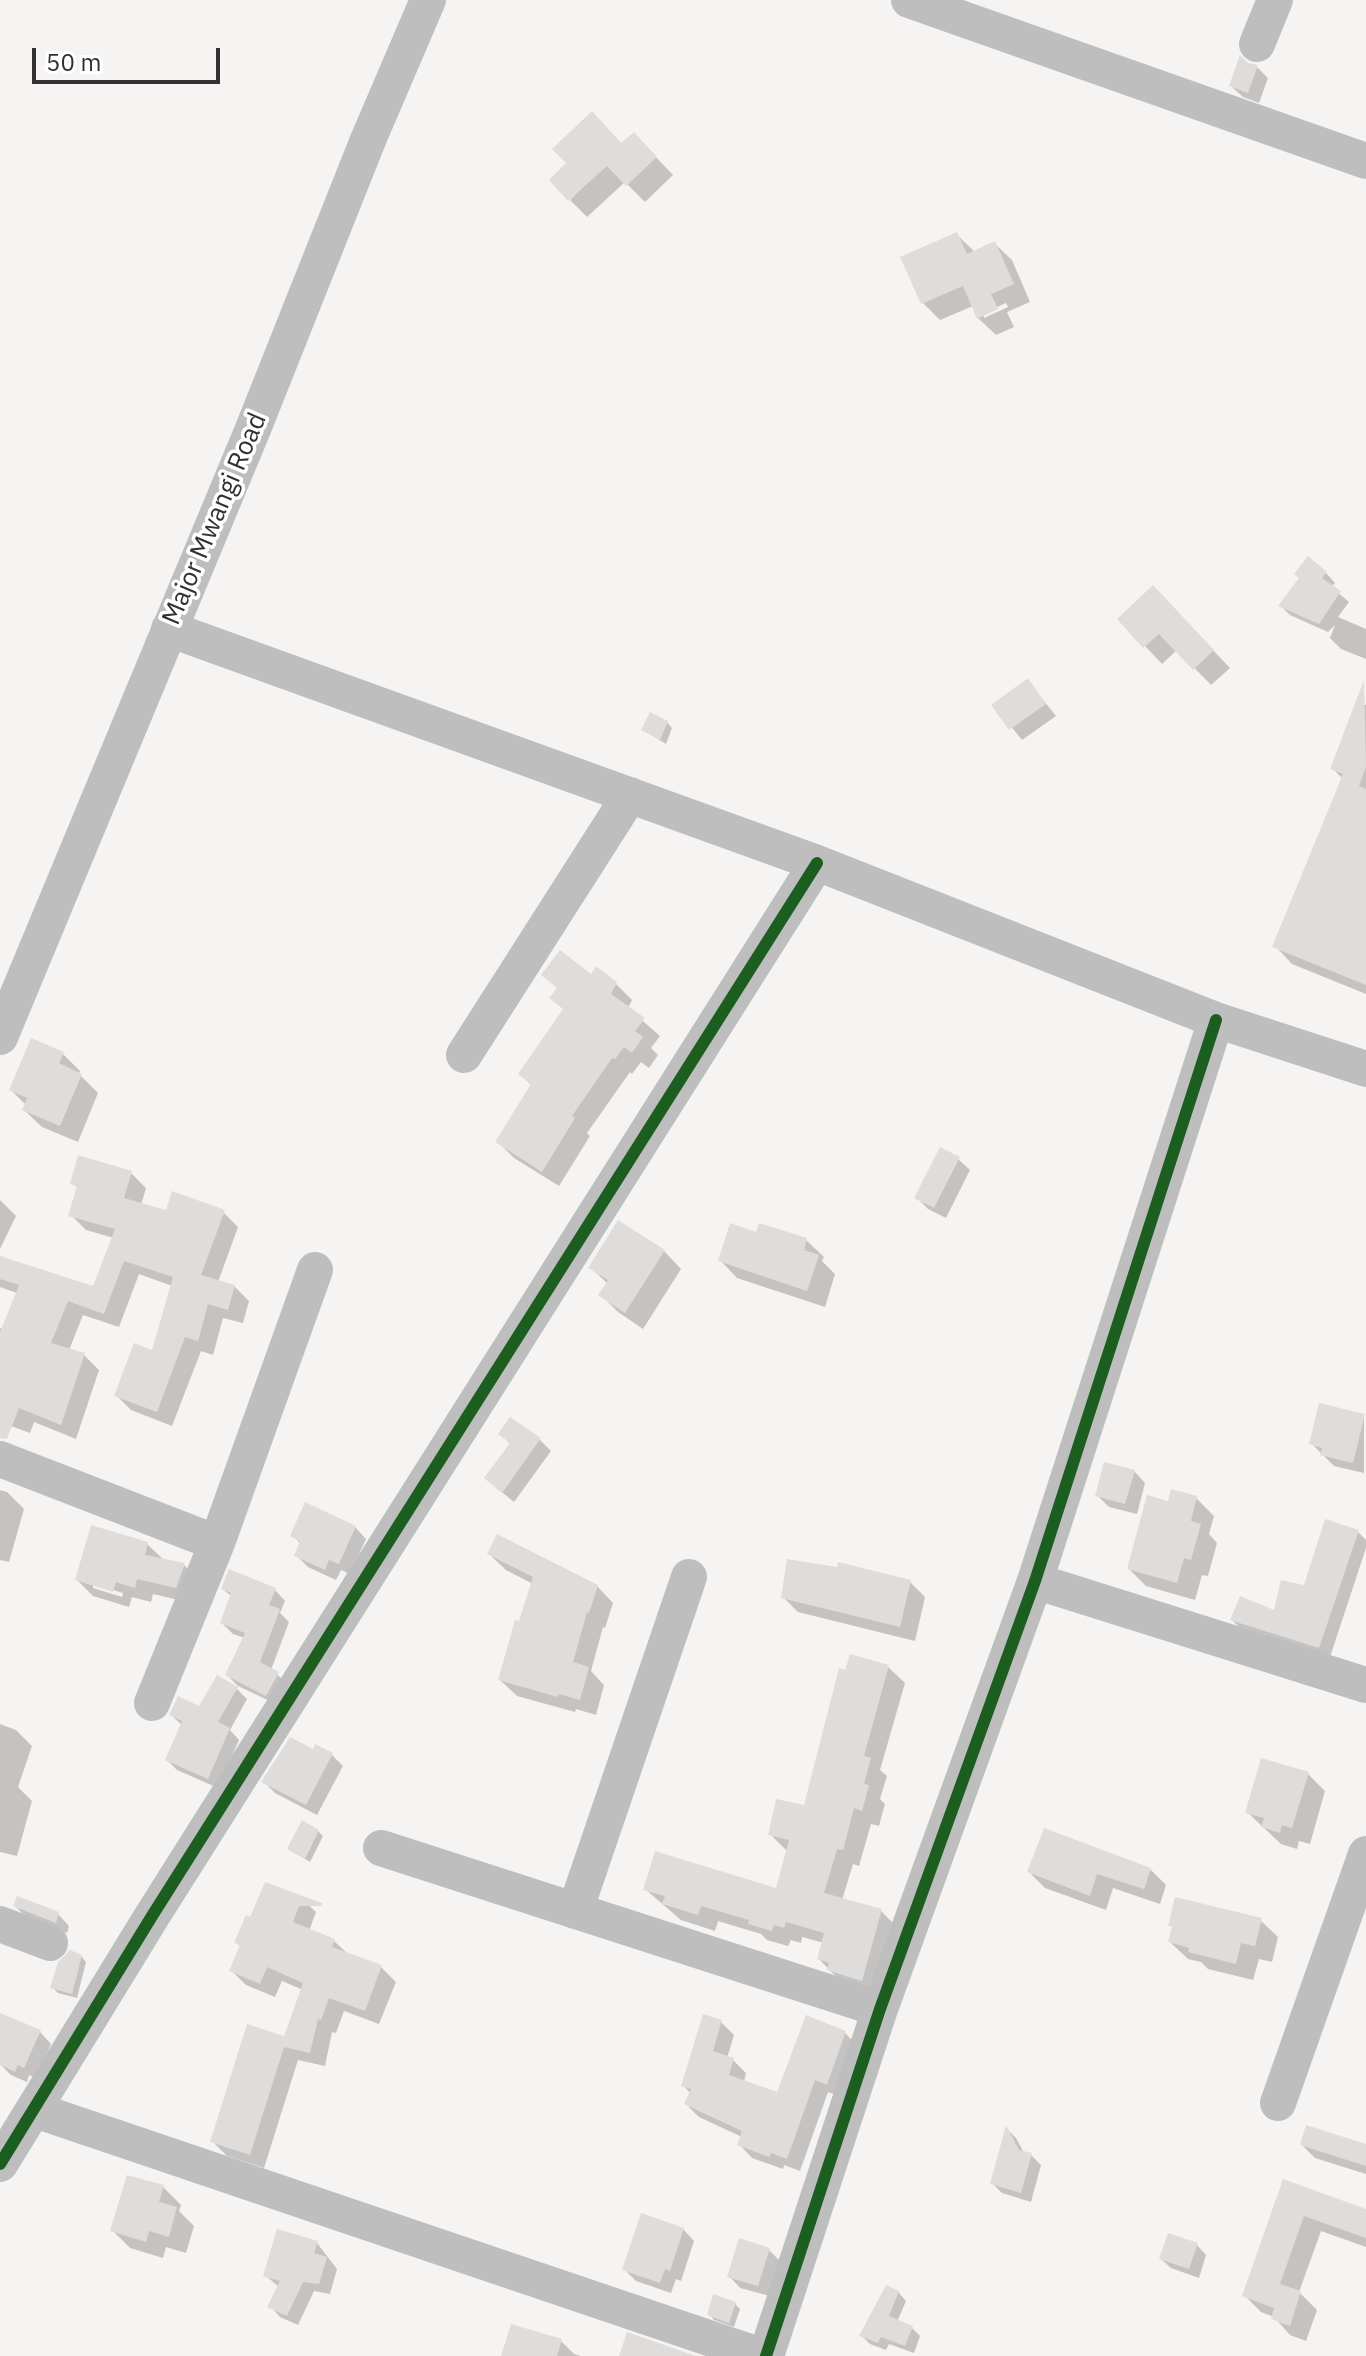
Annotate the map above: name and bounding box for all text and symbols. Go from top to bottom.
scale bar [36,32,224,82]
text: 50 m [46,46,101,78]
street label: Major Mwangi Road [156,408,274,630]

